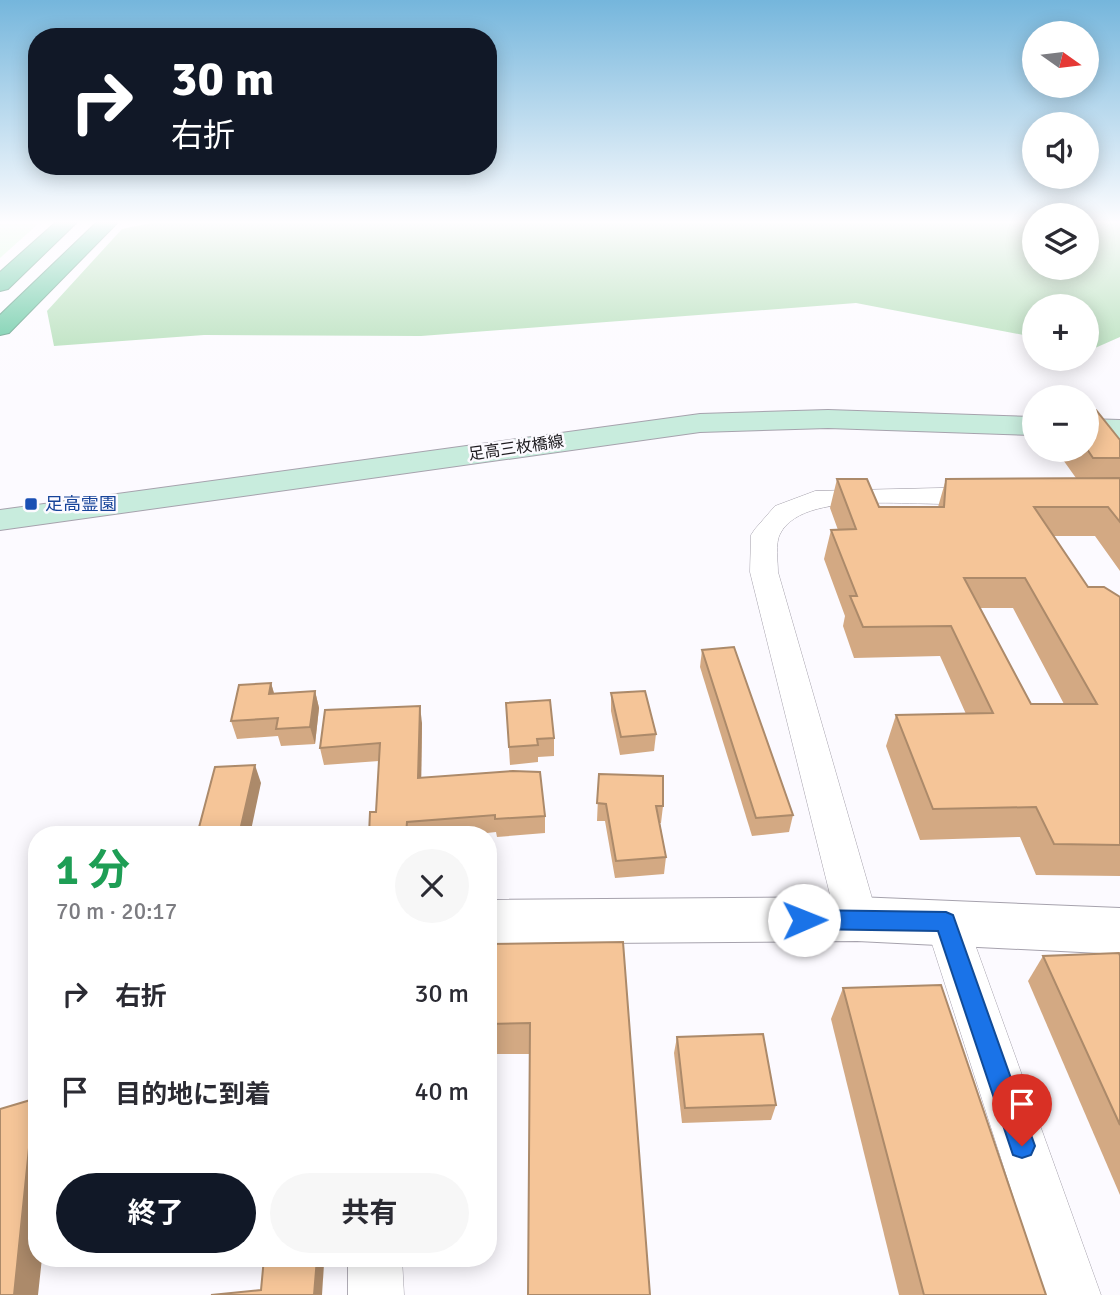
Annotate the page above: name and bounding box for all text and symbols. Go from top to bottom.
north arrow [1022,21,1099,98]
map controls [1022,21,1099,462]
text: 30 m [171,49,274,109]
icon: right [56,56,147,147]
button: sound [1022,112,1099,189]
text: 右折 [171,116,235,155]
button: layers [1022,203,1099,280]
button: + [1022,294,1099,371]
button: − [1022,385,1099,462]
street label: 足高三枚橋線 [467,431,565,465]
place label: 足高霊園 [45,493,117,515]
marker: 足高霊園 [23,496,39,512]
text: 1 分 [56,845,130,896]
button: close [395,849,469,923]
position arrow [767,883,841,957]
text: 70 m · 20:17 [56,897,177,926]
icon: right [56,975,94,1013]
text: 30 m [414,978,469,1010]
text: 右折 [115,981,167,1013]
icon: arrive [56,1073,94,1111]
pin [992,1074,1052,1146]
text: 40 m [414,1076,469,1108]
text: 目的地に到着 [115,1079,271,1111]
icon: arrive [1003,1085,1041,1123]
button: 終了 [56,1173,256,1253]
button: 共有 [270,1173,469,1253]

